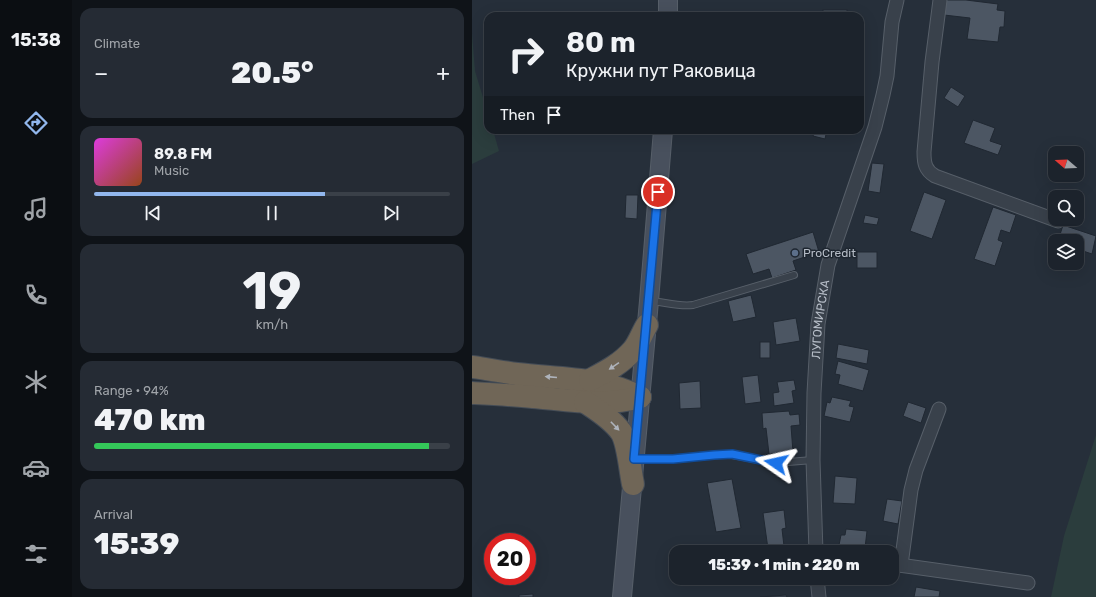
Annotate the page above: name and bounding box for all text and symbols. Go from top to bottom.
text: 80 m [566,26,636,59]
icon: right [500,28,552,80]
text: 15:38 [11,29,61,51]
text: Climate [94,36,140,51]
text: 20.5° [231,55,314,91]
text: − [94,60,108,87]
text: + [436,60,450,87]
text: Кружни пут Раковица [566,60,756,82]
icon: arrive [543,104,565,126]
text: Then [500,106,535,124]
icon: directions [22,109,50,137]
text: 89.8 FM [154,145,212,163]
north arrow [1048,146,1084,182]
map controls [1048,146,1084,270]
text: Music [154,163,189,178]
pin [641,175,675,209]
icon: arrive [647,181,669,203]
button: search [1048,190,1084,226]
icon: music [22,195,50,223]
icon: previous [142,202,164,224]
icon: pause [261,202,283,224]
icon: next [380,202,402,224]
button: layers [1048,234,1084,270]
place label: ProCredit [803,246,856,260]
marker: ProCredit [790,248,800,258]
text: 19 [242,260,302,322]
street label: ЛУГОМИРСКА [809,279,832,359]
icon: phone [22,281,50,309]
text: km/h [256,317,288,332]
one-way arrow [609,362,620,370]
icon: climate [22,368,50,396]
one-way arrow [545,374,557,380]
text: Range · 94% [94,383,169,398]
text: 470 km [94,402,206,438]
one-way arrow [610,421,620,431]
position arrow [755,442,797,484]
icon: car [22,454,50,482]
text: Arrival [94,507,133,522]
text: 15:39 [94,526,179,562]
speed limit sign: 20 [484,533,536,585]
icon: filters [22,540,50,568]
text: 15:39 · 1 min · 220 m [708,556,860,574]

